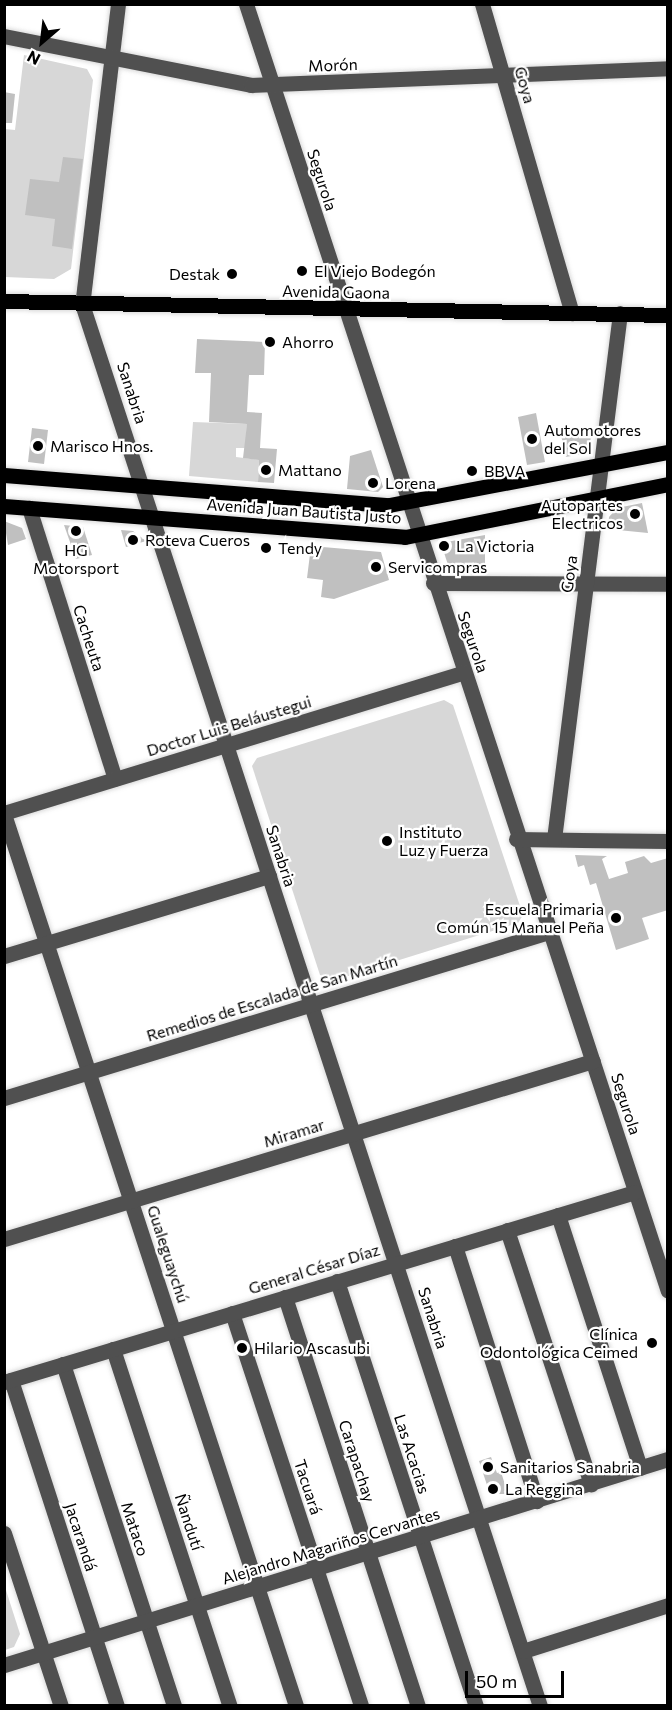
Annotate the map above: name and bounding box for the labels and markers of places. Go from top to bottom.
place label: El Viejo Bodegón [314,261,436,281]
place label: Destak [169,264,220,284]
marker: El Viejo Bodegón [295,264,309,278]
marker: Destak [225,267,239,281]
place label: Ahorro [282,332,334,352]
marker: Ahorro [263,335,277,349]
place label: Automotores del Sol [544,420,641,458]
marker: Automotores del Sol [525,432,539,446]
place label: Marisco Hnos. [50,436,153,456]
marker: Marisco Hnos. [31,439,45,453]
place label: Mattano [278,460,342,480]
place label: BBVA [484,461,525,481]
marker: Mattano [259,463,273,477]
marker: BBVA [465,464,479,478]
place label: Lorena [385,473,436,493]
marker: Lorena [366,476,380,490]
place label: Autopartes Electricos [541,495,623,533]
marker: Autopartes Electricos [628,507,642,521]
marker: HG Motorsport [69,524,83,538]
place label: Roteva Cueros [145,530,250,550]
marker: Roteva Cueros [126,533,140,547]
place label: La Victoria [456,536,534,556]
place label: Tendy [278,538,322,558]
marker: La Victoria [437,539,451,553]
place label: HG Motorsport [33,540,119,578]
marker: Tendy [259,541,273,555]
place label: Servicompras [388,557,487,577]
marker: Servicompras [369,560,383,574]
place label: Instituto Luz y Fuerza [399,822,488,860]
marker: Instituto Luz y Fuerza [380,834,394,848]
place label: Escuela Primaria Común 15 Manuel Peña [436,899,604,937]
marker: Escuela Primaria Común 15 Manuel Peña [609,911,623,925]
place label: Clínica Odontológica Ceimed [480,1324,638,1362]
marker: Clínica Odontológica Ceimed [643,1334,661,1352]
place label: Hilario Ascasubi [254,1338,370,1358]
marker: Hilario Ascasubi [235,1341,249,1355]
place label: Sanitarios Sanabria [500,1457,640,1477]
marker: Sanitarios Sanabria [481,1460,495,1474]
place label: La Reggina [505,1479,583,1499]
marker: La Reggina [486,1482,500,1496]

